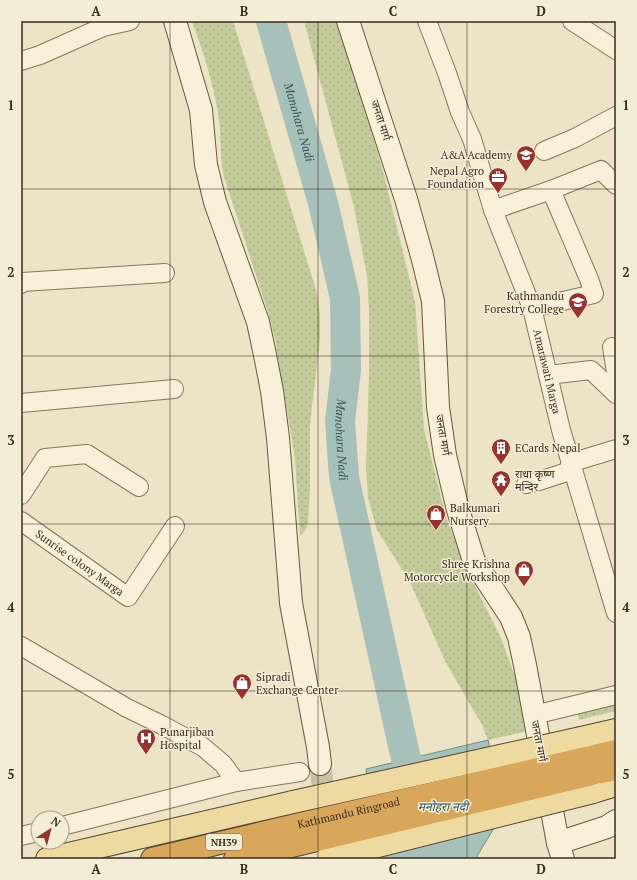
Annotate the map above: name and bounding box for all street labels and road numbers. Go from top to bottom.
street label: जनता मार्ग [368,98,394,143]
street label: Amarawati Marga [530,328,564,416]
street label: जनता मार्ग [432,413,454,458]
street label: Sunrise colony Marga [33,527,127,599]
street label: जनता मार्ग [528,719,550,764]
street label: Kathmandu Ringroad [296,794,401,831]
road number: NH39 [206,834,242,850]

